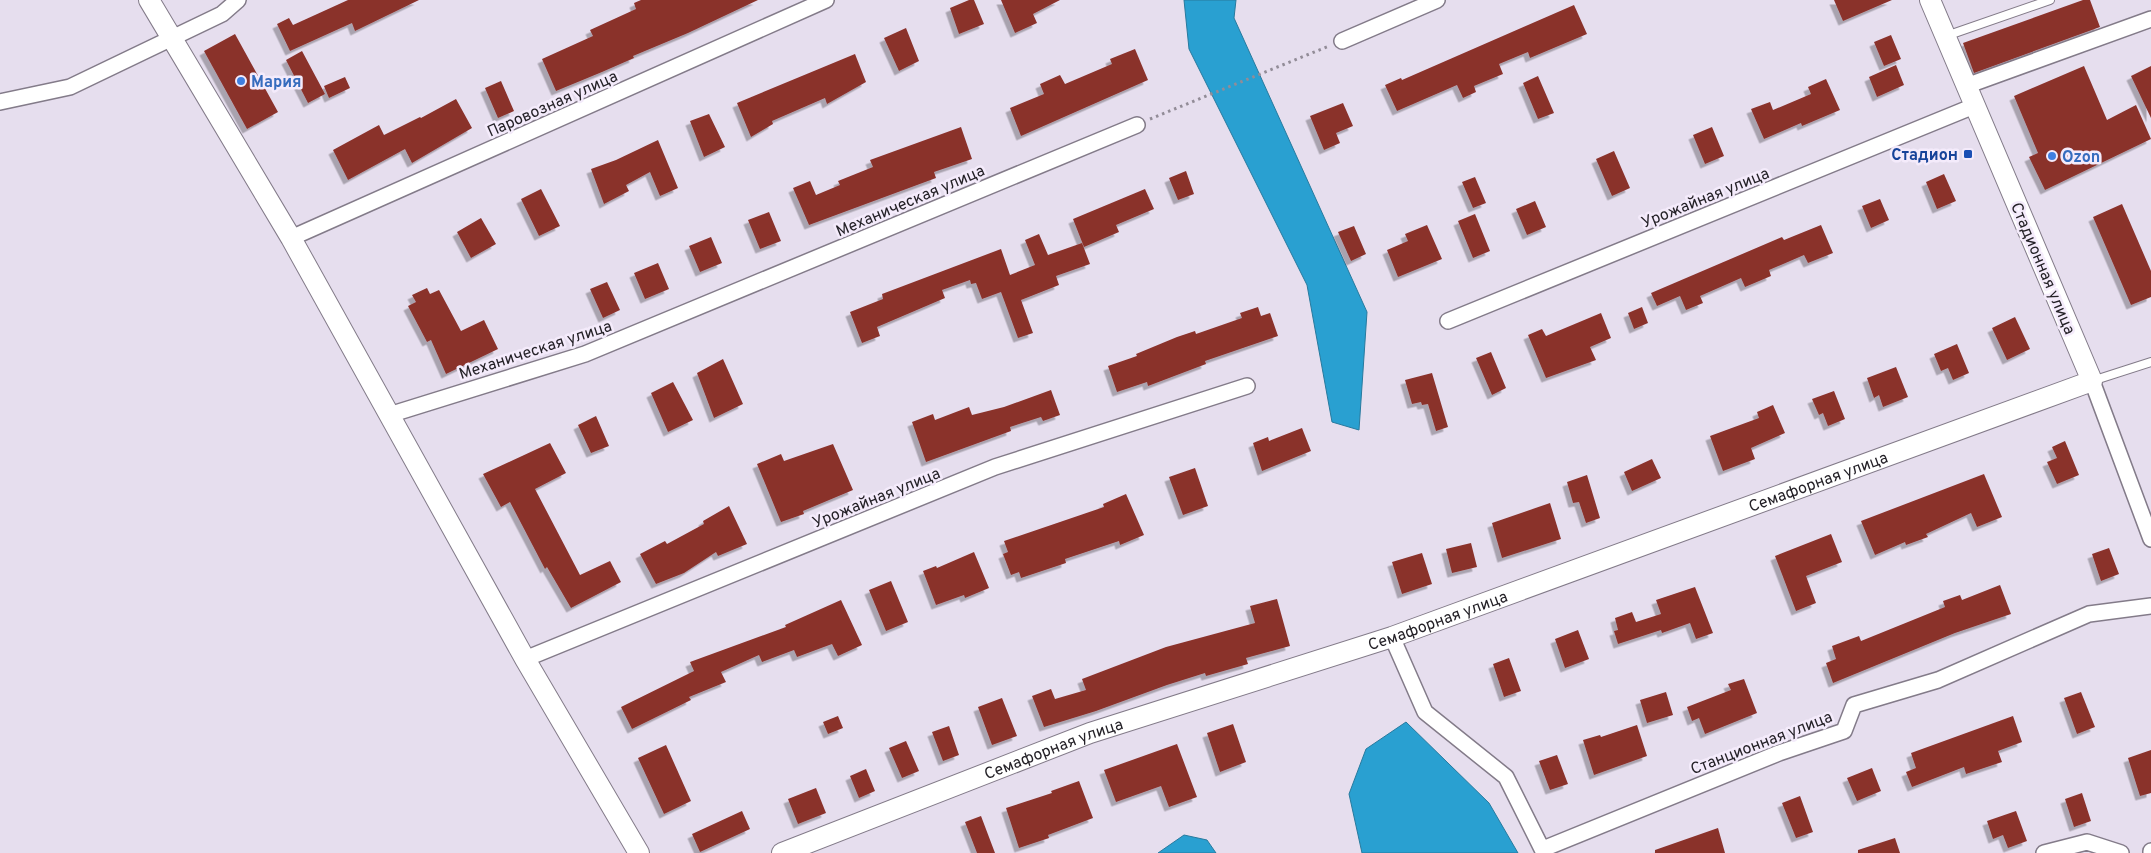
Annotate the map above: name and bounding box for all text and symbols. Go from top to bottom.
street label: Паровозная улица [485,67,621,143]
place label: Мария [251,73,301,93]
marker: Мария [235,75,247,87]
place label: Стадион [1891,146,1958,166]
marker: Стадион [1962,148,1974,160]
place label: Ozon [2062,148,2100,168]
marker: Ozon [2046,150,2058,162]
street label: Механическая улица [833,161,988,242]
street label: Урожайная улица [1639,164,1773,234]
street label: Стадионная улица [2005,200,2079,338]
street label: Механическая улица [457,317,615,385]
street label: Семафорная улица [1746,448,1891,518]
street label: Урожайная улица [810,464,944,534]
street label: Семафорная улица [1366,588,1511,656]
street label: Станционная улица [1688,708,1836,780]
street label: Семафорная улица [982,715,1126,785]

